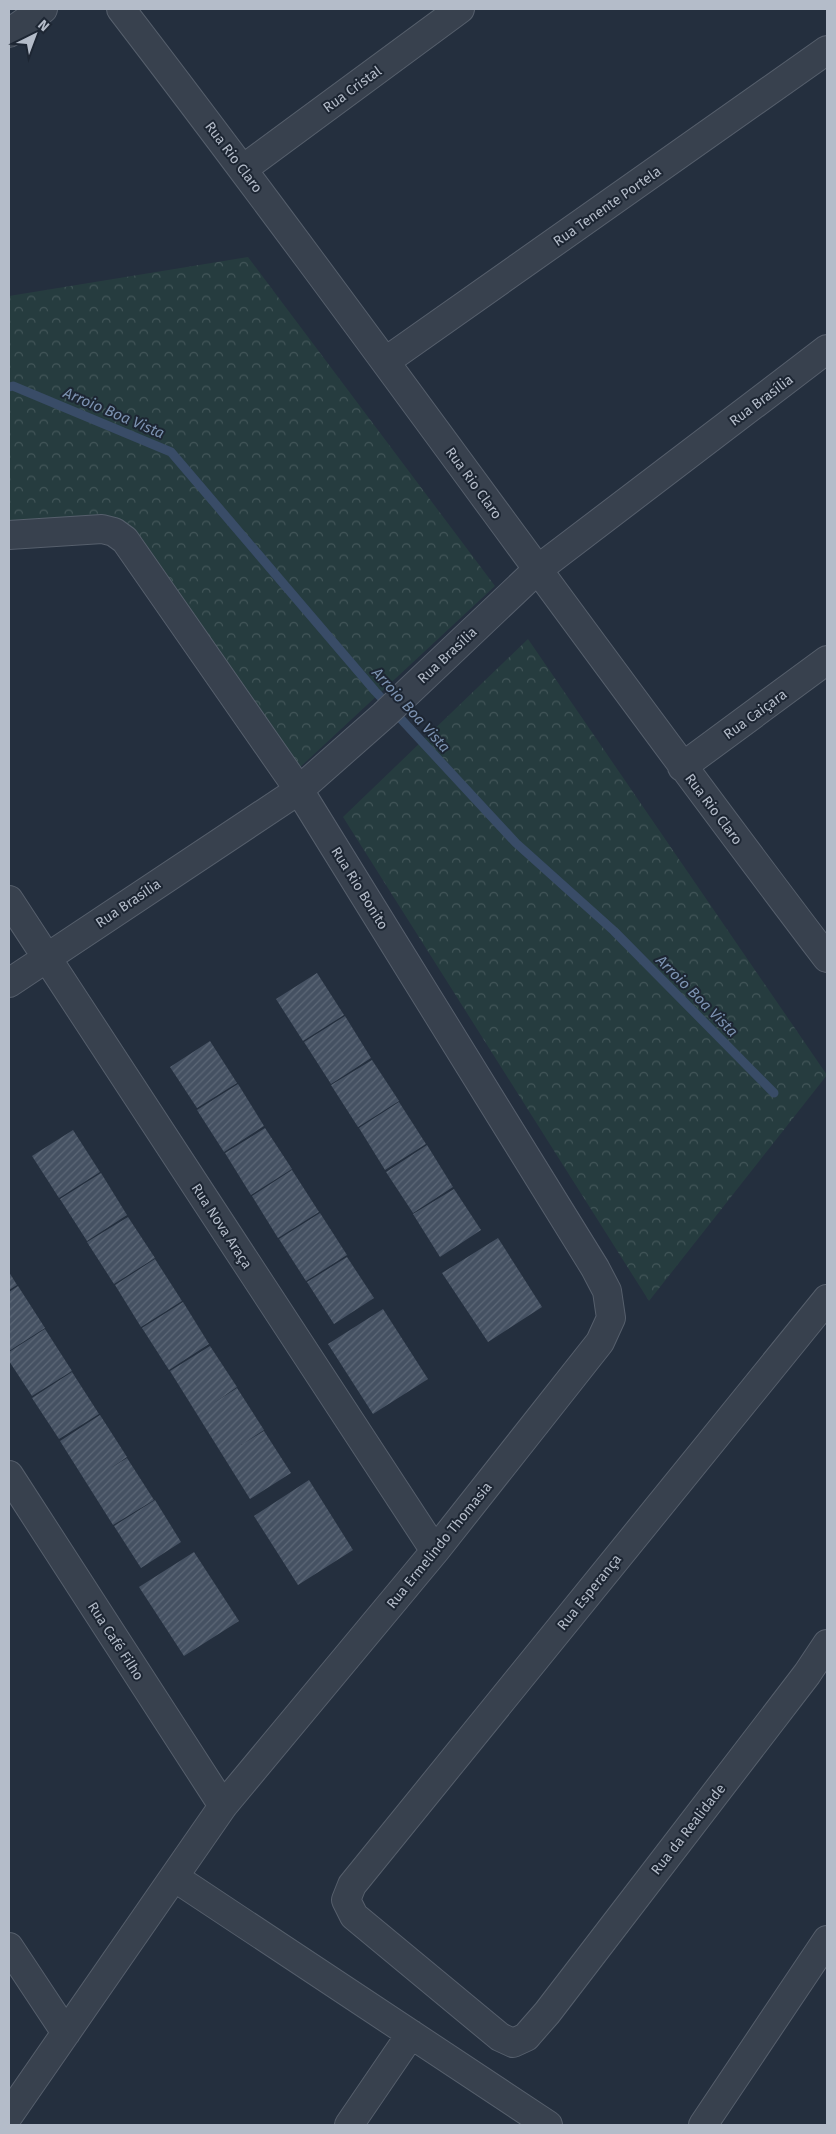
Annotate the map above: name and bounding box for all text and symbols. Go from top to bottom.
north arrow [10,10,60,60]
text: N [34,16,53,35]
street label: Rua Cristal [320,63,385,116]
street label: Rua Rio Claro [201,118,266,196]
street label: Rua Tenente Portela [550,163,664,250]
street label: Rua Brasília [726,371,796,430]
water label: Arroio Boa Vista [60,383,167,442]
street label: Rua Rio Claro [442,444,505,523]
street label: Rua Brasília [414,624,481,687]
water label: Arroio Boa Vista [368,663,454,756]
street label: Rua Caiçara [720,686,790,743]
street label: Rua Rio Claro [681,770,746,848]
street label: Rua Rio Bonito [327,844,392,933]
street label: Rua Brasília [92,875,164,931]
water label: Arroio Boa Vista [652,951,742,1041]
street label: Rua Nova Araça [188,1180,255,1272]
street label: Rua Ermelindo Thomasia [383,1479,496,1612]
street label: Rua Esperança [554,1551,625,1634]
street label: Rua Café Filho [84,1599,147,1684]
street label: Rua da Realidade [648,1780,729,1878]

